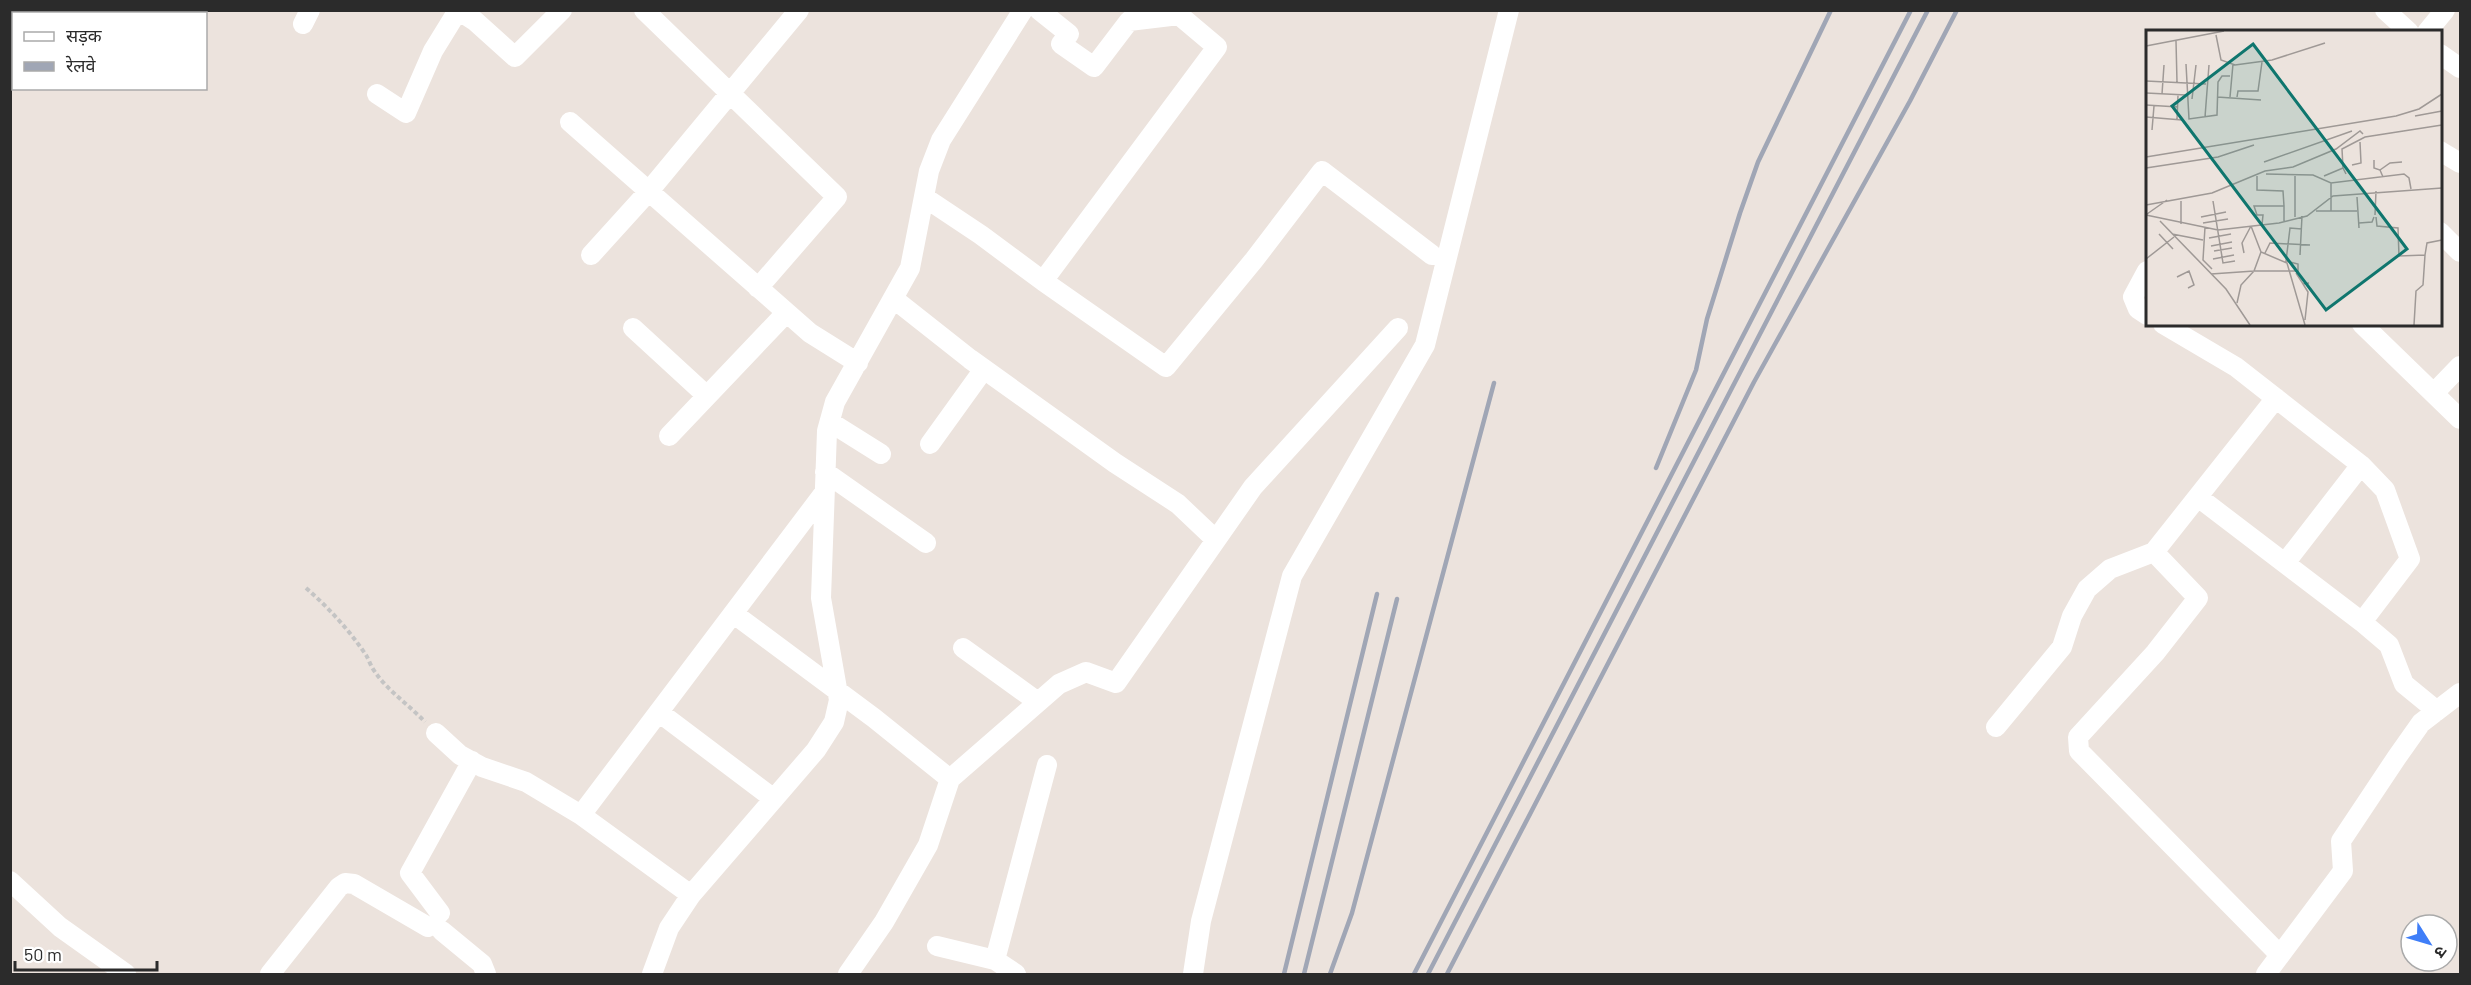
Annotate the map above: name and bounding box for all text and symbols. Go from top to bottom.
legend [12,12,207,90]
text: सड़क [66,24,103,46]
inset map [2146,30,2441,326]
text: रेलवे [65,54,97,76]
north arrow [2399,913,2459,973]
scale bar [15,934,158,972]
text: 50 m [24,943,62,965]
text: उ [2431,943,2452,962]

